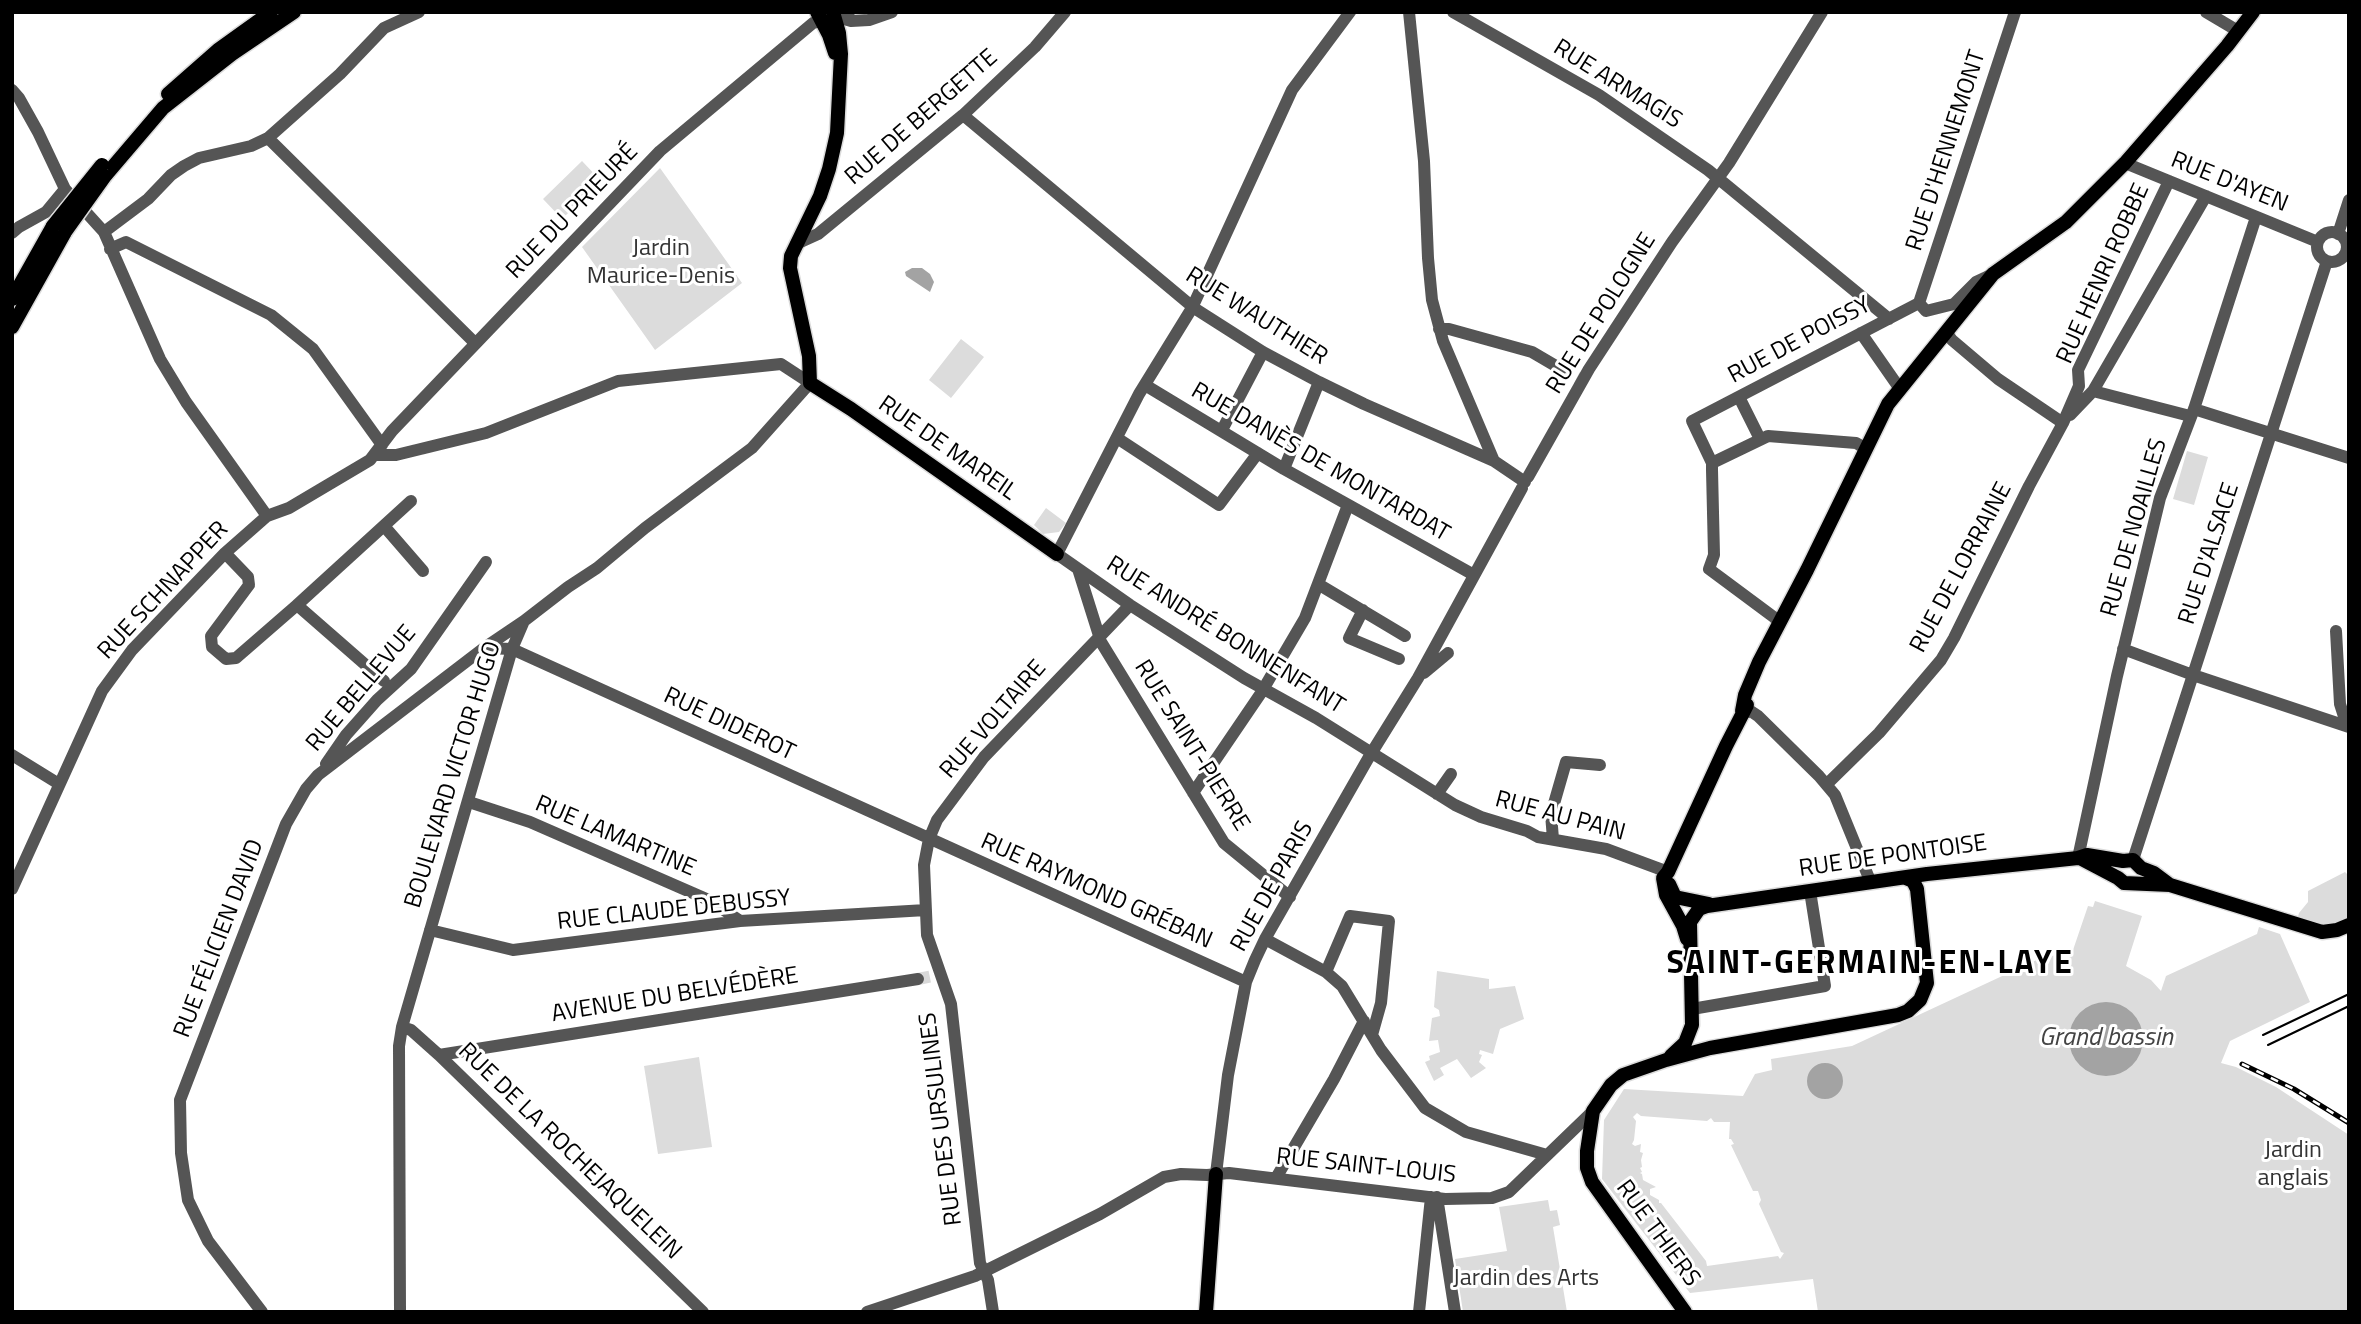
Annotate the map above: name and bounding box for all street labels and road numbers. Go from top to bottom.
street label: RUE ARMAGIS [1548,34,1686,136]
street label: RUE DE BERGETTE [840,44,1004,192]
street label: RUE D'HENNEMONT [1901,47,1993,255]
street label: RUE DU PRIEURÉ [501,138,645,286]
street label: RUE D'AYEN [2166,146,2292,220]
street label: RUE HENRI ROBBE [2051,180,2157,368]
street label: RUE DE POLOGNE [1541,228,1663,400]
street label: RUE WAUTHIER [1180,262,1332,372]
street label: RUE DE POISSY [1724,291,1876,391]
street label: RUE DANÈS DE MONTARDAT [1186,377,1454,549]
street label: RUE DE MAREIL [872,391,1022,507]
street label: RUE DE NOAILLES [2096,436,2174,620]
street label: RUE DE LORRAINE [1905,478,2019,658]
street label: RUE D'ALSACE [2174,480,2246,628]
street label: RUE SCHNAPPER [93,516,235,666]
street label: RUE ANDRÉ BONNENFANT [1100,551,1350,721]
street label: RUE BELLEVUE [301,620,423,758]
street label: BOULEVARD VICTOR HUGO [400,638,508,912]
street label: RUE VOLTAIRE [935,655,1053,785]
street label: RUE SAINT-PIERRE [1127,655,1255,837]
street label: RUE DIDEROT [659,682,799,768]
street label: RUE AU PAIN [1492,786,1628,848]
street label: RUE LAMARTINE [530,790,700,884]
street label: RUE DE PARIS [1225,817,1321,957]
street label: RUE RAYMOND GRÉBAN [976,828,1216,956]
street label: RUE DE PONTOISE [1797,830,1989,884]
street label: RUE FÉLICIEN DAVID [169,836,271,1042]
street label: RUE CLAUDE DEBUSSY [556,884,792,938]
street label: AVENUE DU BELVÉDÈRE [550,962,800,1030]
street label: RUE DES URSULINES [915,1011,969,1227]
street label: RUE DE LA ROCHEJAQUELEIN [451,1038,687,1266]
street label: RUE SAINT-LOUIS [1275,1143,1457,1191]
street label: RUE THIERS [1609,1175,1705,1293]

